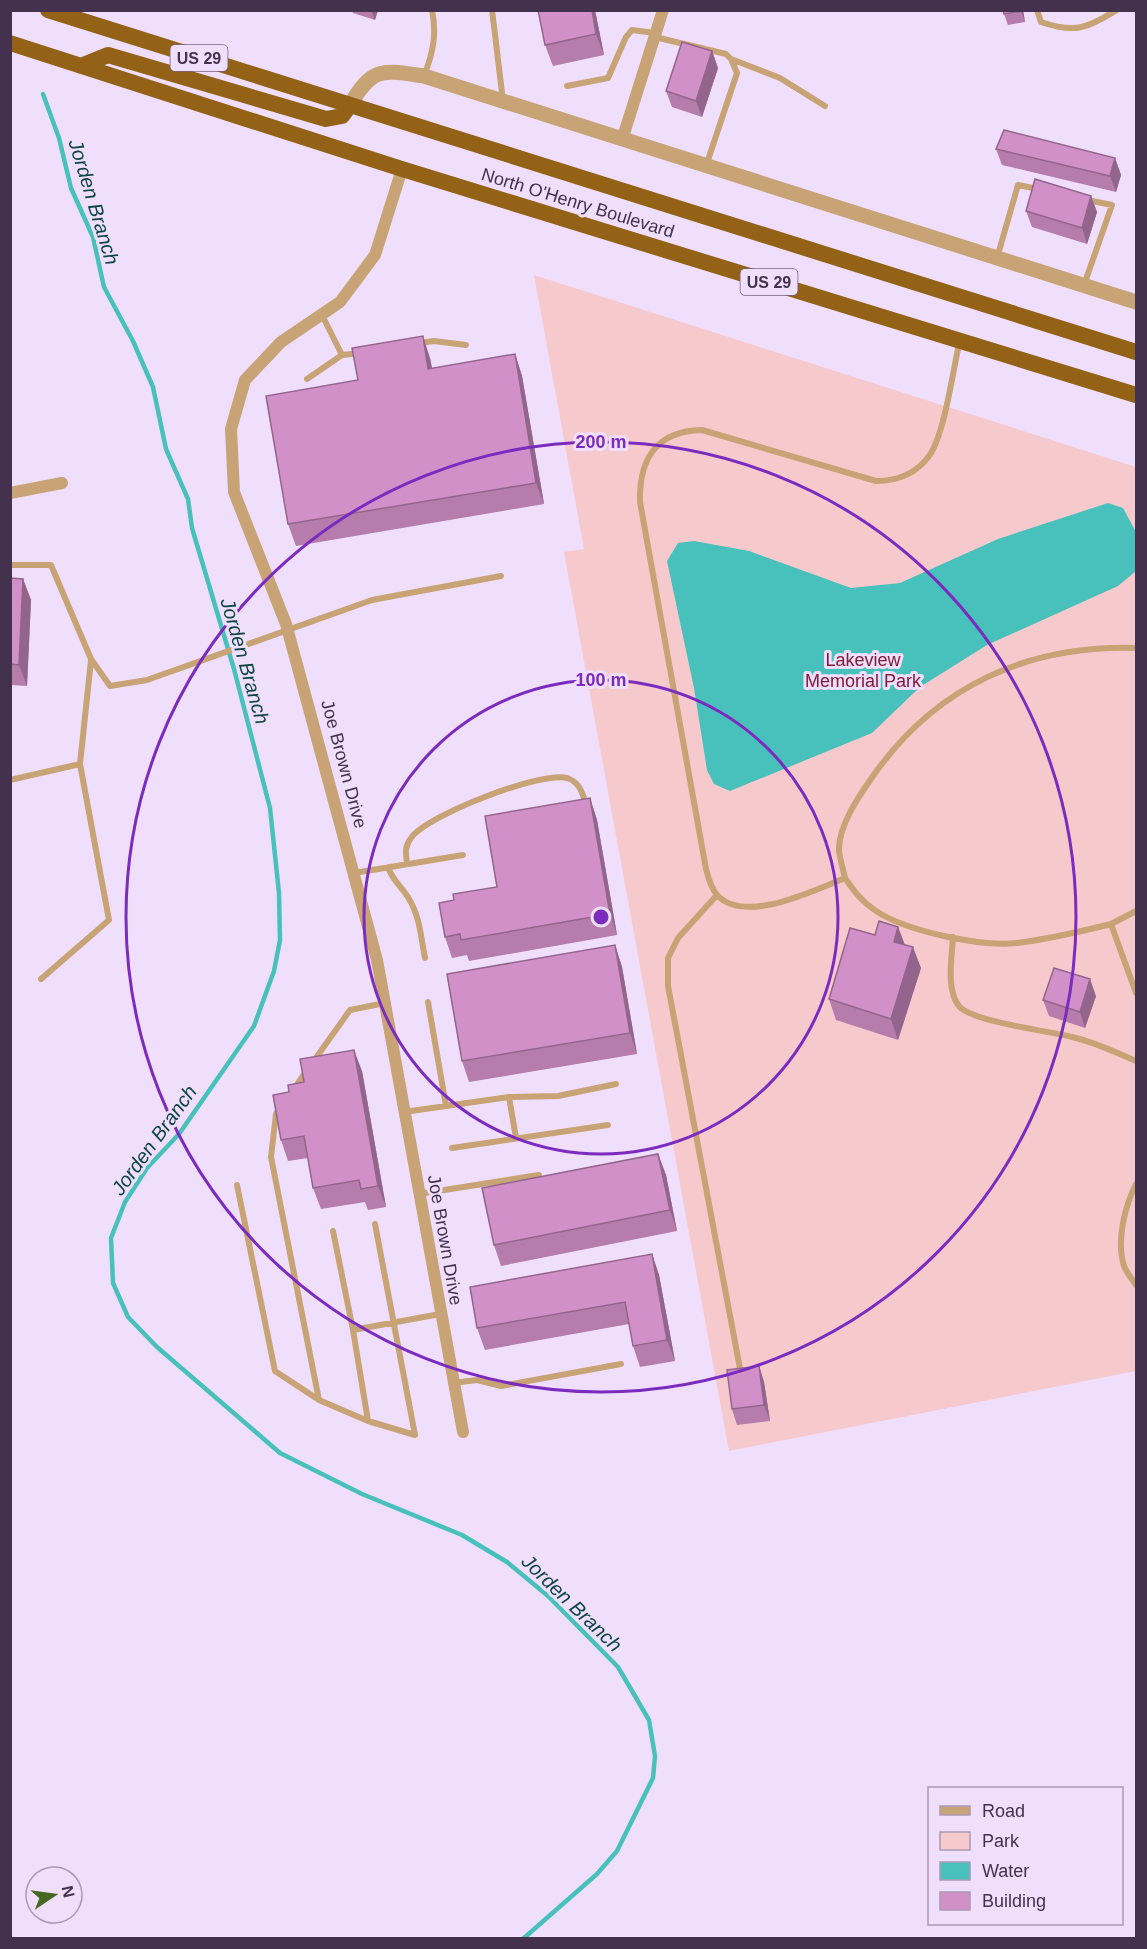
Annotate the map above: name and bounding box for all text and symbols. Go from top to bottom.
road number: US 29 [170,45,228,71]
water label: Jorden Branch [64,136,124,267]
street label: North O'Henry Boulevard [479,164,677,242]
road number: US 29 [740,269,798,295]
text: 200 m [575,432,627,452]
water label: Jorden Branch [216,594,274,727]
park label: Lakeview Memorial Park [805,650,922,691]
text: 100 m [575,670,627,690]
street label: Joe Brown Drive [317,698,371,830]
centre of rings [591,907,611,927]
water label: Jorden Branch [106,1081,201,1200]
street label: Joe Brown Drive [424,1173,466,1307]
water label: Jorden Branch [517,1549,626,1656]
legend [928,1787,1123,1925]
text: Road [982,1801,1025,1821]
text: Park [982,1831,1020,1851]
text: Water [982,1861,1029,1881]
north arrow [24,1865,84,1925]
text: N [59,1884,78,1899]
text: Building [982,1891,1046,1911]

